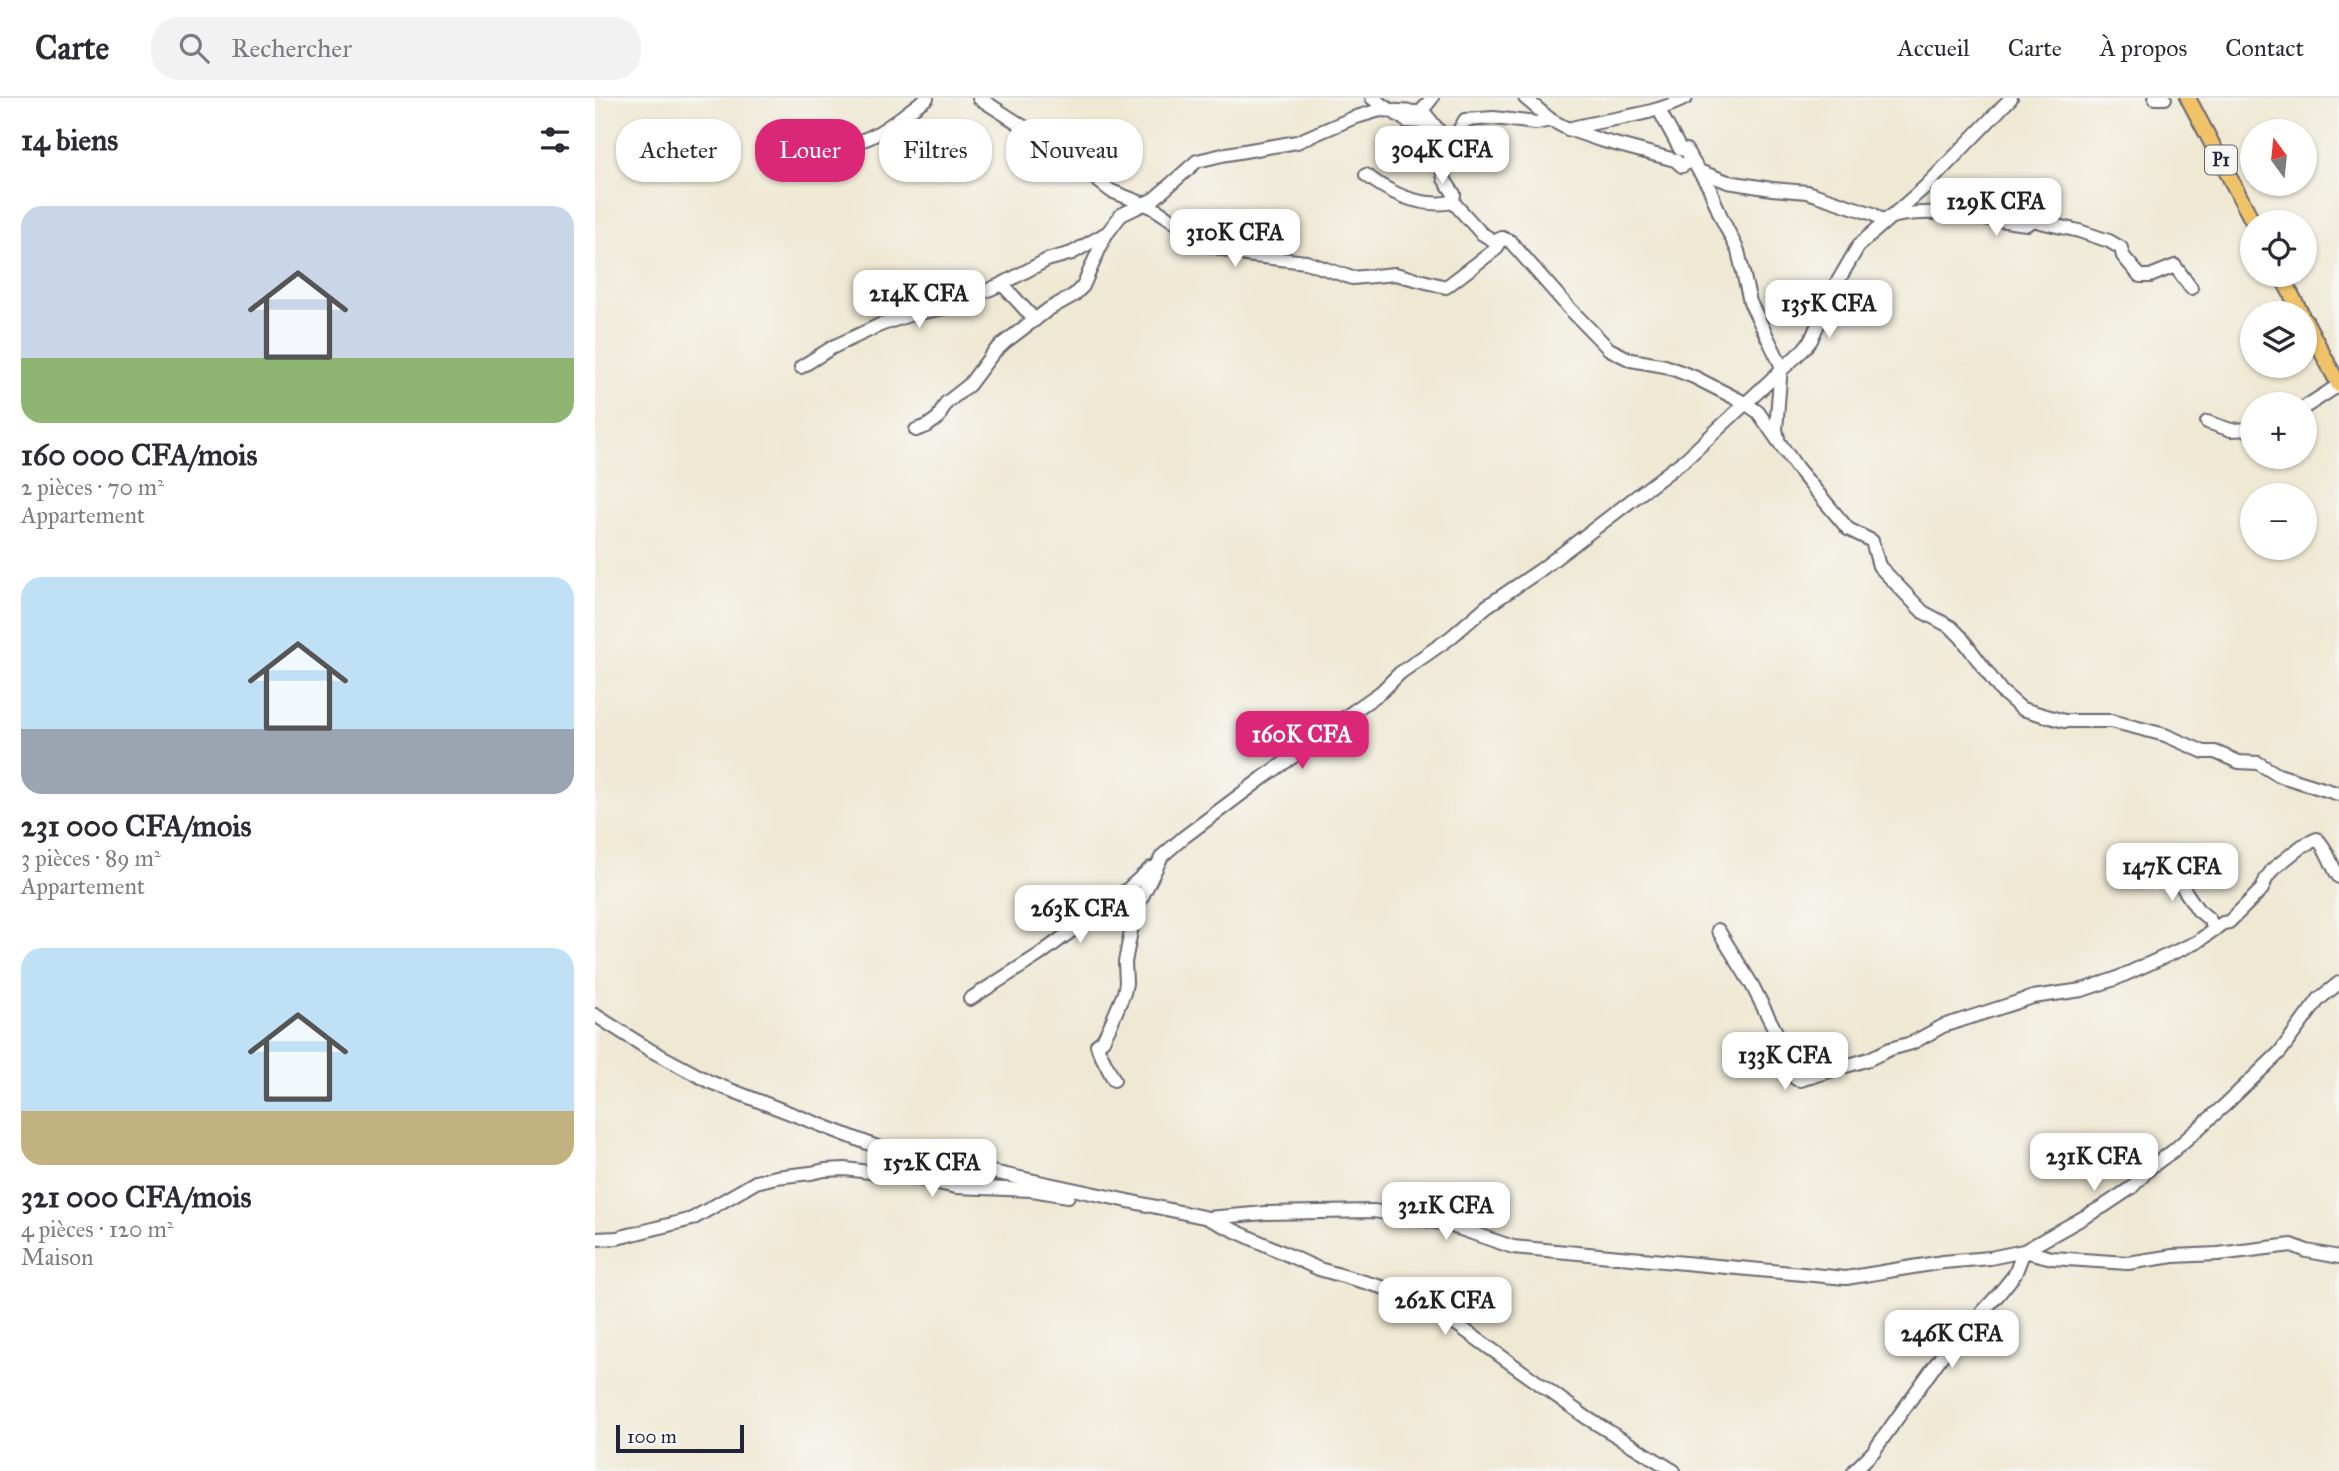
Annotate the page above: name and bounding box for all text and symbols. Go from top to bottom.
search box [151,17,641,80]
text: Carte [35,28,109,68]
icon: search [175,29,213,67]
text: Rechercher [231,32,352,64]
text: Accueil [1898,33,1970,63]
text: Carte [2008,33,2062,63]
text: À propos [2100,33,2187,63]
text: Contact [2225,33,2304,63]
chip: Acheter [616,119,741,182]
chip: Louer [755,119,865,182]
chip: Filtres [879,119,992,182]
chip: Nouveau [1006,119,1143,182]
north arrow [2240,119,2317,196]
map controls [2240,119,2317,560]
icon: filters [536,121,574,159]
text: 14 biens [21,122,118,158]
pin: 304K CFA [1370,126,1514,186]
text: 304K CFA [1391,135,1493,163]
road number: P1 [2205,146,2237,174]
pin: 129K CFA [1924,178,2068,238]
text: 129K CFA [1946,187,2046,215]
pin: 310K CFA [1163,209,1307,269]
button: locate [2240,210,2317,287]
text: 310K CFA [1186,218,1284,246]
icon: home [235,252,361,378]
pin: 214K CFA [847,271,991,330]
text: 214K CFA [869,279,969,307]
pin: 135K CFA [1757,280,1901,340]
text: 135K CFA [1781,289,1877,317]
button: layers [2240,301,2317,378]
button: + [2240,392,2317,469]
text: 160 000 CFA/mois [21,437,257,473]
text: 2 pièces · 70 m² [21,473,164,501]
button: − [2240,483,2317,560]
text: Appartement [21,501,145,529]
icon: home [235,623,361,749]
pin: 160K CFA [1230,712,1374,771]
text: 160K CFA [1252,720,1352,748]
text: 231 000 CFA/mois [21,808,251,844]
text: 3 pièces · 89 m² [21,844,161,872]
pin: 147K CFA [2100,844,2244,903]
text: 147K CFA [2122,852,2222,880]
text: Appartement [21,872,145,900]
pin: 263K CFA [1008,886,1152,945]
text: 263K CFA [1031,894,1129,922]
icon: home [235,994,361,1120]
pin: 133K CFA [1713,1032,1857,1092]
text: 133K CFA [1738,1041,1832,1069]
pin: 231K CFA [2022,1134,2166,1193]
pin: 152K CFA [860,1140,1004,1199]
text: 231K CFA [2046,1142,2142,1170]
text: 152K CFA [883,1148,981,1176]
text: 321 000 CFA/mois [21,1179,251,1215]
pin: 321K CFA [1374,1182,1518,1242]
text: 321K CFA [1398,1191,1494,1219]
text: 4 pièces · 120 m² [21,1215,173,1243]
text: Maison [21,1243,93,1271]
pin: 262K CFA [1373,1278,1517,1337]
text: 262K CFA [1395,1286,1495,1314]
pin: 246K CFA [1880,1310,2024,1370]
text: 246K CFA [1901,1319,2003,1347]
scale bar [616,1422,744,1454]
text: 100 m [627,1425,677,1448]

